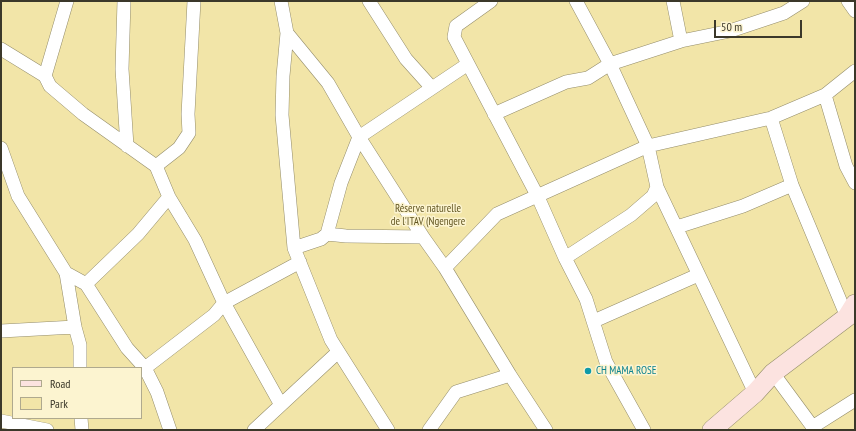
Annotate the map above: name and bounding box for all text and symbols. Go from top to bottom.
scale bar [716,12,804,38]
text: 50 m [721,19,742,34]
park label: Réserve naturelle de l'ITAV (Ngengere [391,202,465,228]
place label: CH MAMA ROSE [596,364,656,378]
marker: CH MAMA ROSE [583,366,593,376]
legend [12,367,142,419]
text: Road [50,376,70,391]
text: Park [50,396,68,411]

